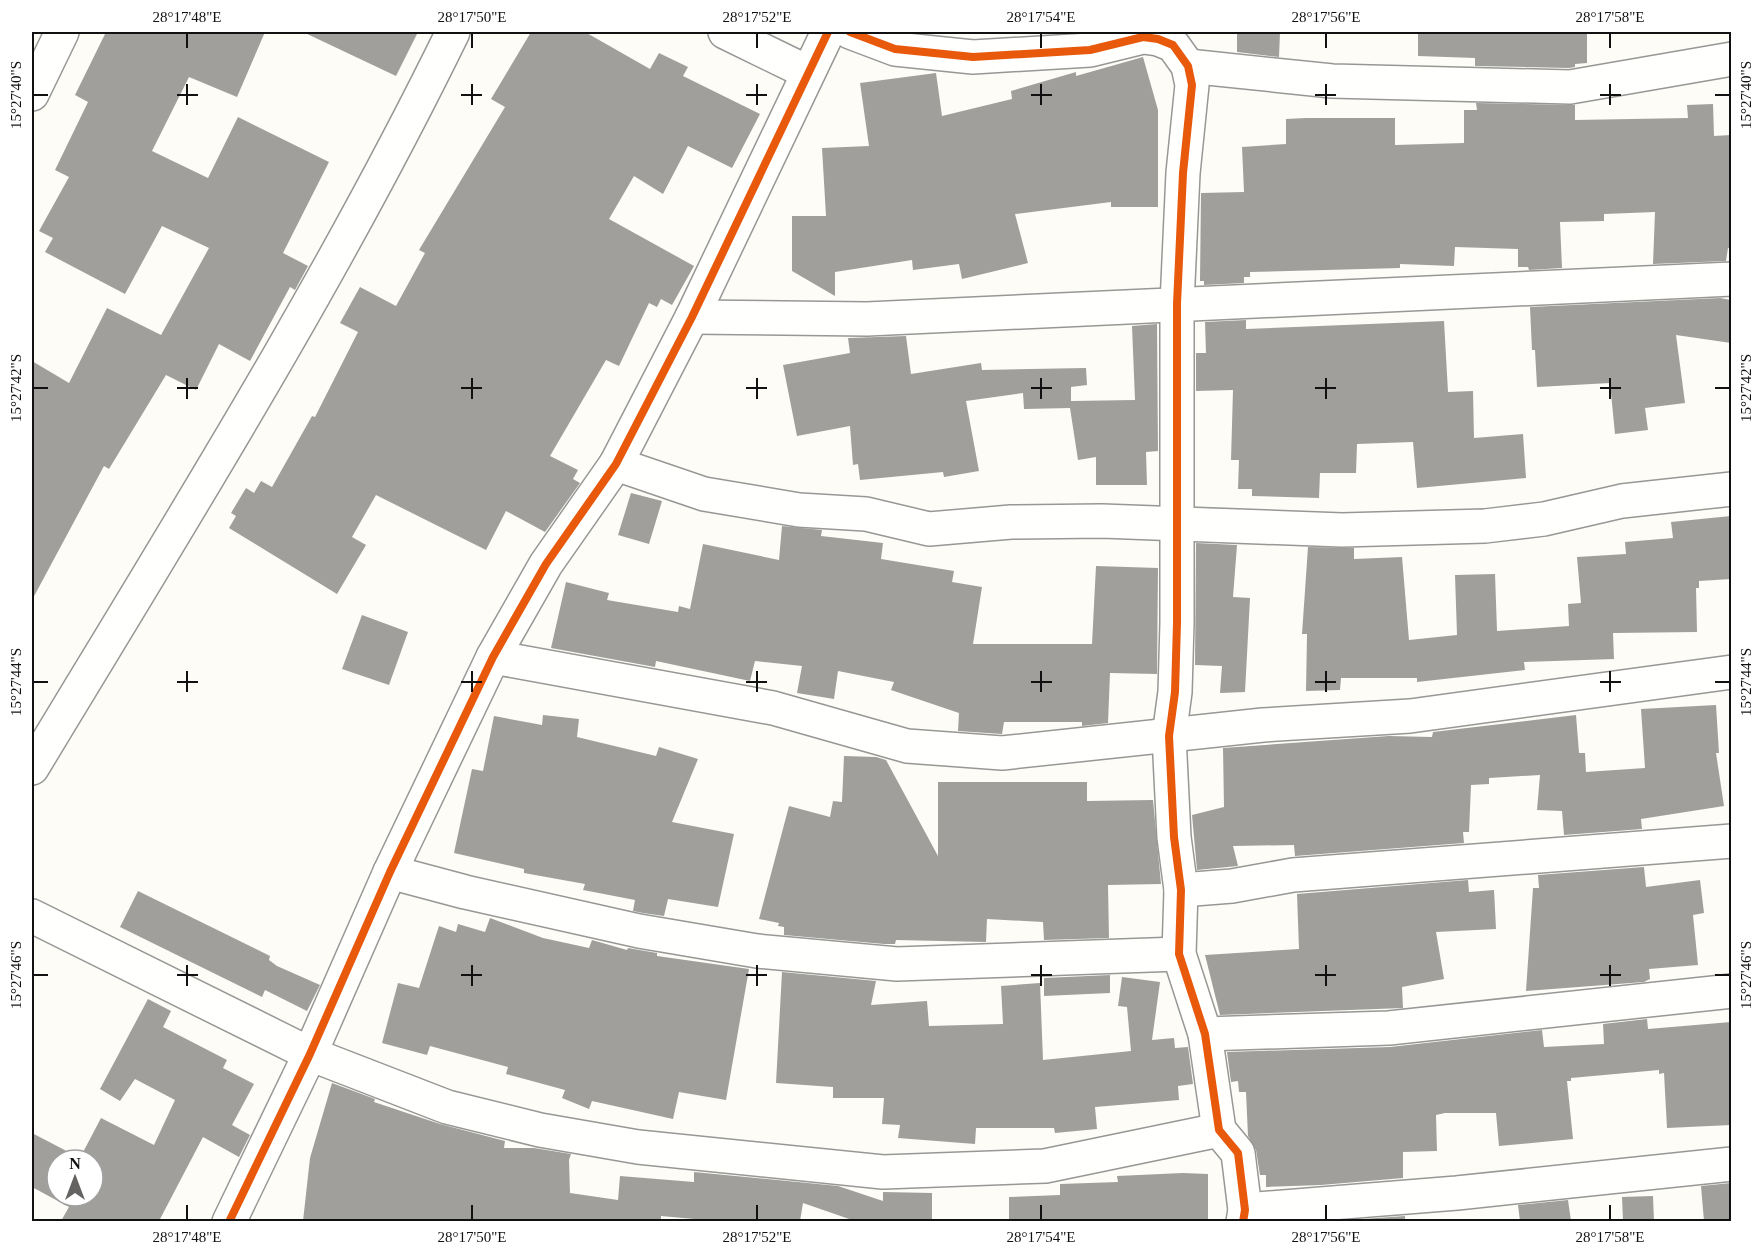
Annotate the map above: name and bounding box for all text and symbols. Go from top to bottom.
text: 28°17'48"E [153,9,222,25]
text: 28°17'50"E [438,9,507,25]
text: 28°17'52"E [723,9,792,25]
text: 28°17'54"E [1007,9,1076,25]
text: 28°17'56"E [1292,9,1361,25]
text: 28°17'58"E [1576,9,1645,25]
text: 15°27'40"S [8,61,24,129]
text: 15°27'40"S [1738,61,1754,129]
text: 15°27'42"S [8,354,24,422]
text: 15°27'42"S [1738,354,1754,422]
text: 15°27'44"S [8,648,24,716]
text: 15°27'44"S [1738,648,1754,716]
text: 15°27'46"S [8,941,24,1009]
text: 15°27'46"S [1738,941,1754,1009]
north arrow [45,1148,105,1208]
text: N [69,1155,81,1172]
text: 28°17'48"E [153,1229,222,1245]
text: 28°17'50"E [438,1229,507,1245]
text: 28°17'52"E [723,1229,792,1245]
text: 28°17'54"E [1007,1229,1076,1245]
text: 28°17'56"E [1292,1229,1361,1245]
text: 28°17'58"E [1576,1229,1645,1245]

